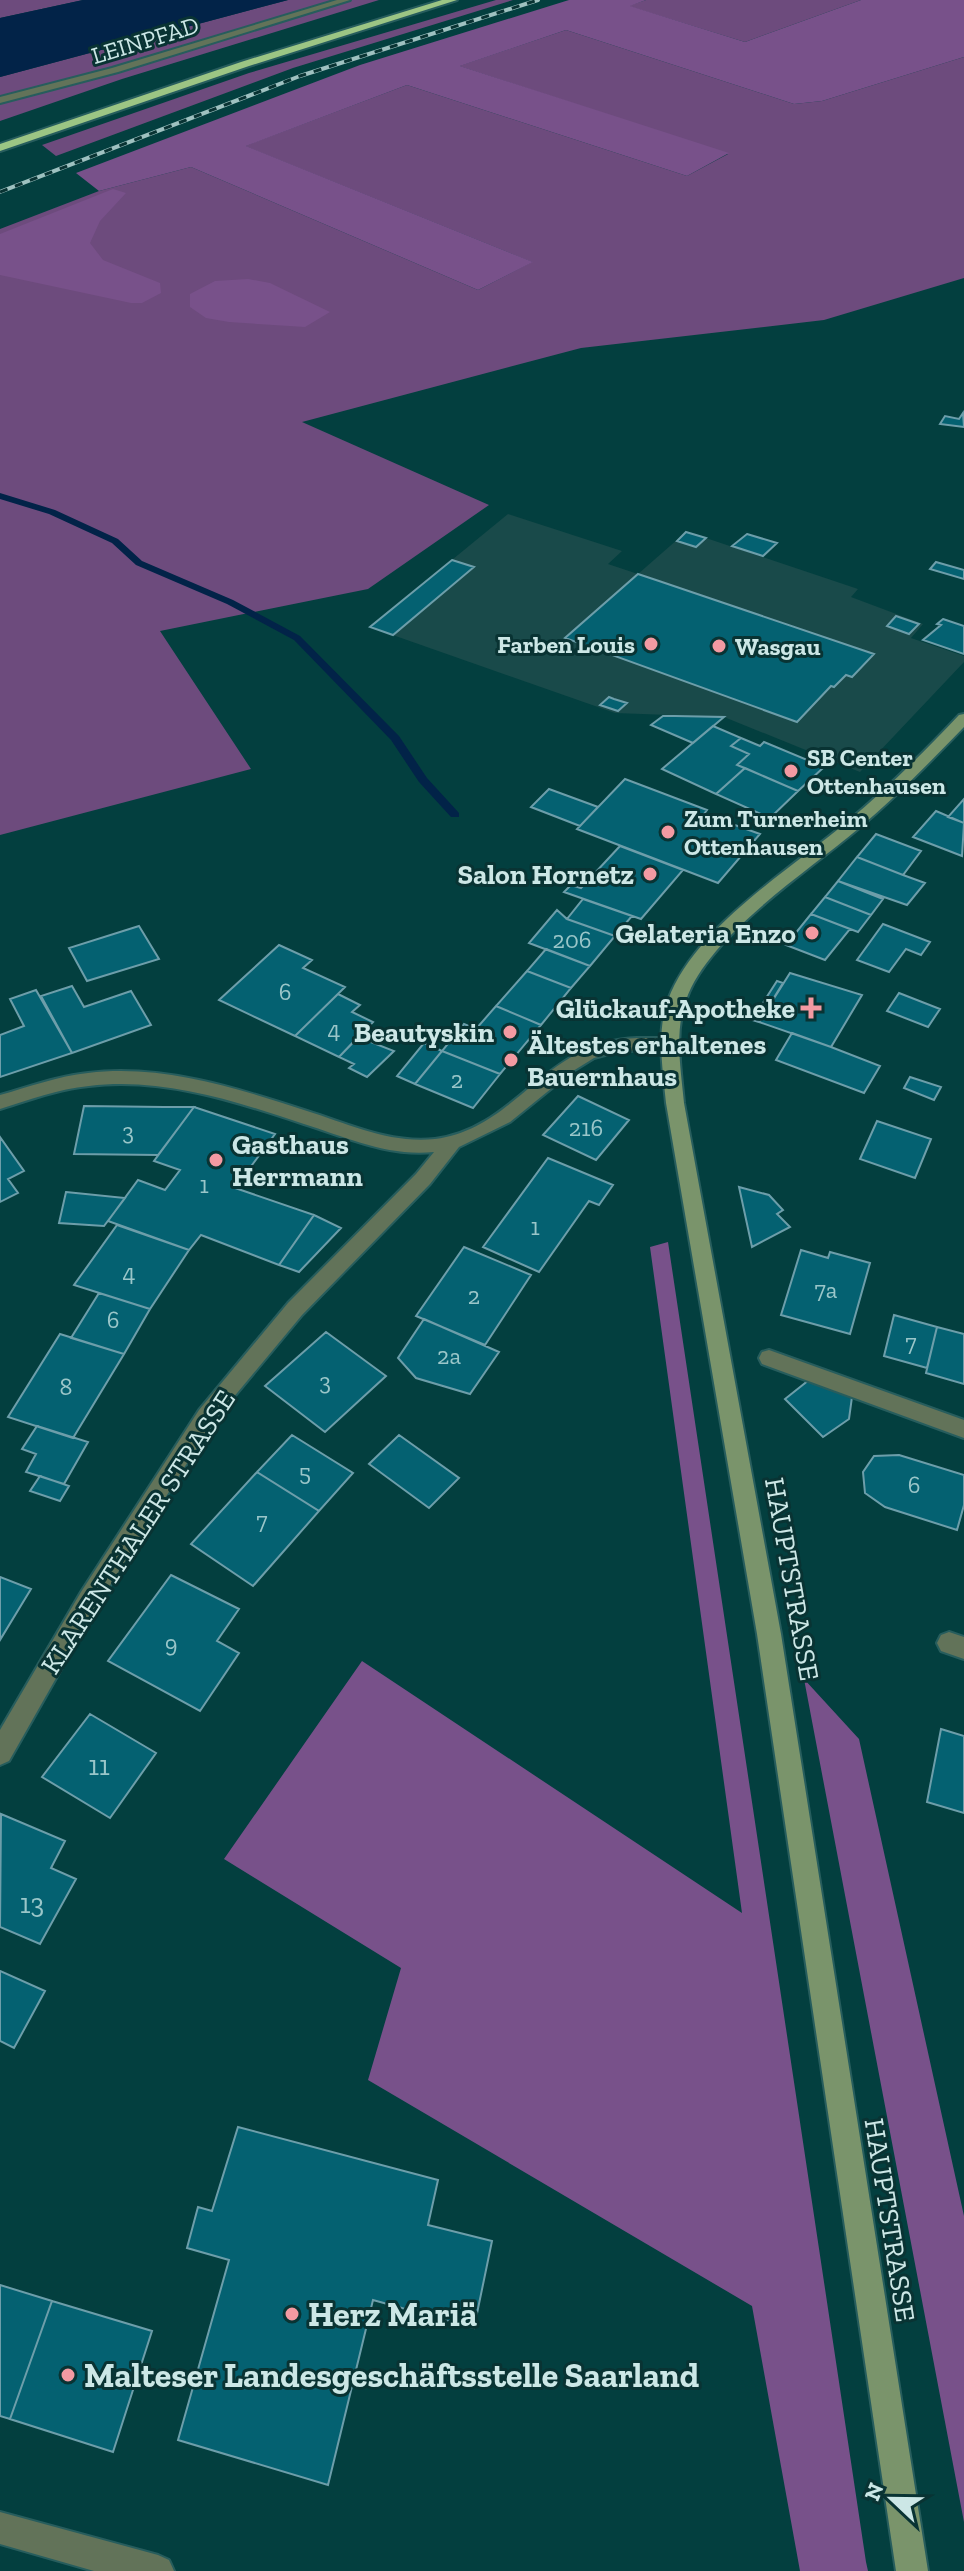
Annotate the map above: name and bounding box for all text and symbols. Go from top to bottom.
street label: LEINPFAD [88,10,202,70]
place label: Farben Louis [497,630,635,659]
place label: Wasgau [735,632,820,661]
marker: Farben Louis [642,635,660,653]
marker: Wasgau [710,637,728,655]
place label: SB Center Ottenhausen [807,743,946,800]
marker: SB Center Ottenhausen [782,762,800,780]
place label: Zum Turnerheim Ottenhausen [684,804,868,861]
marker: Zum Turnerheim Ottenhausen [659,823,677,841]
place label: Salon Hornetz [457,858,634,891]
marker: Salon Hornetz [641,865,659,883]
place label: Gelateria Enzo [615,917,796,950]
marker: Gelateria Enzo [803,924,821,942]
house number: 206 [553,925,591,954]
house number: 6 [279,977,291,1006]
place label: Glückauf-Apotheke [556,992,795,1025]
marker: Glückauf-Apotheke [802,999,820,1017]
house number: 4 [328,1015,341,1044]
place label: Beautyskin [354,1016,494,1049]
marker: Beautyskin [501,1023,519,1041]
place label: Ältestes erhaltenes Bauernhaus [527,1028,766,1093]
marker: Ältestes erhaltenes Bauernhaus [502,1051,520,1069]
house number: 2 [451,1065,463,1094]
house number: 216 [569,1113,603,1142]
house number: 3 [122,1117,134,1146]
place label: Gasthaus Herrmann [232,1128,363,1193]
marker: Gasthaus Herrmann [207,1151,225,1169]
house number: 1 [199,1170,209,1199]
house number: 1 [530,1212,540,1241]
house number: 4 [123,1258,136,1287]
house number: 7a [815,1275,838,1304]
house number: 2 [468,1281,480,1310]
house number: 6 [107,1305,119,1334]
house number: 7 [905,1328,917,1357]
house number: 2a [437,1341,461,1370]
house number: 3 [319,1367,331,1396]
house number: 8 [60,1372,72,1401]
street label: KLARENTHALER STRASSE [34,1384,242,1680]
house number: 5 [299,1458,311,1487]
house number: 6 [908,1470,920,1499]
street label: HAUPTSTRASSE [758,1475,826,1683]
house number: 7 [256,1506,268,1535]
house number: 9 [165,1629,177,1658]
house number: 11 [88,1749,110,1782]
house number: 13 [20,1887,44,1920]
street label: HAUPTSTRASSE [858,2116,922,2324]
place label: Herz Mariä [308,2294,477,2335]
marker: Herz Mariä [283,2305,301,2323]
place label: Malteser Landesgeschäftsstelle Saarland [84,2355,699,2396]
marker: Malteser Landesgeschäftsstelle Saarland [59,2366,77,2384]
north arrow [852,2459,932,2539]
text: N [858,2479,890,2505]

